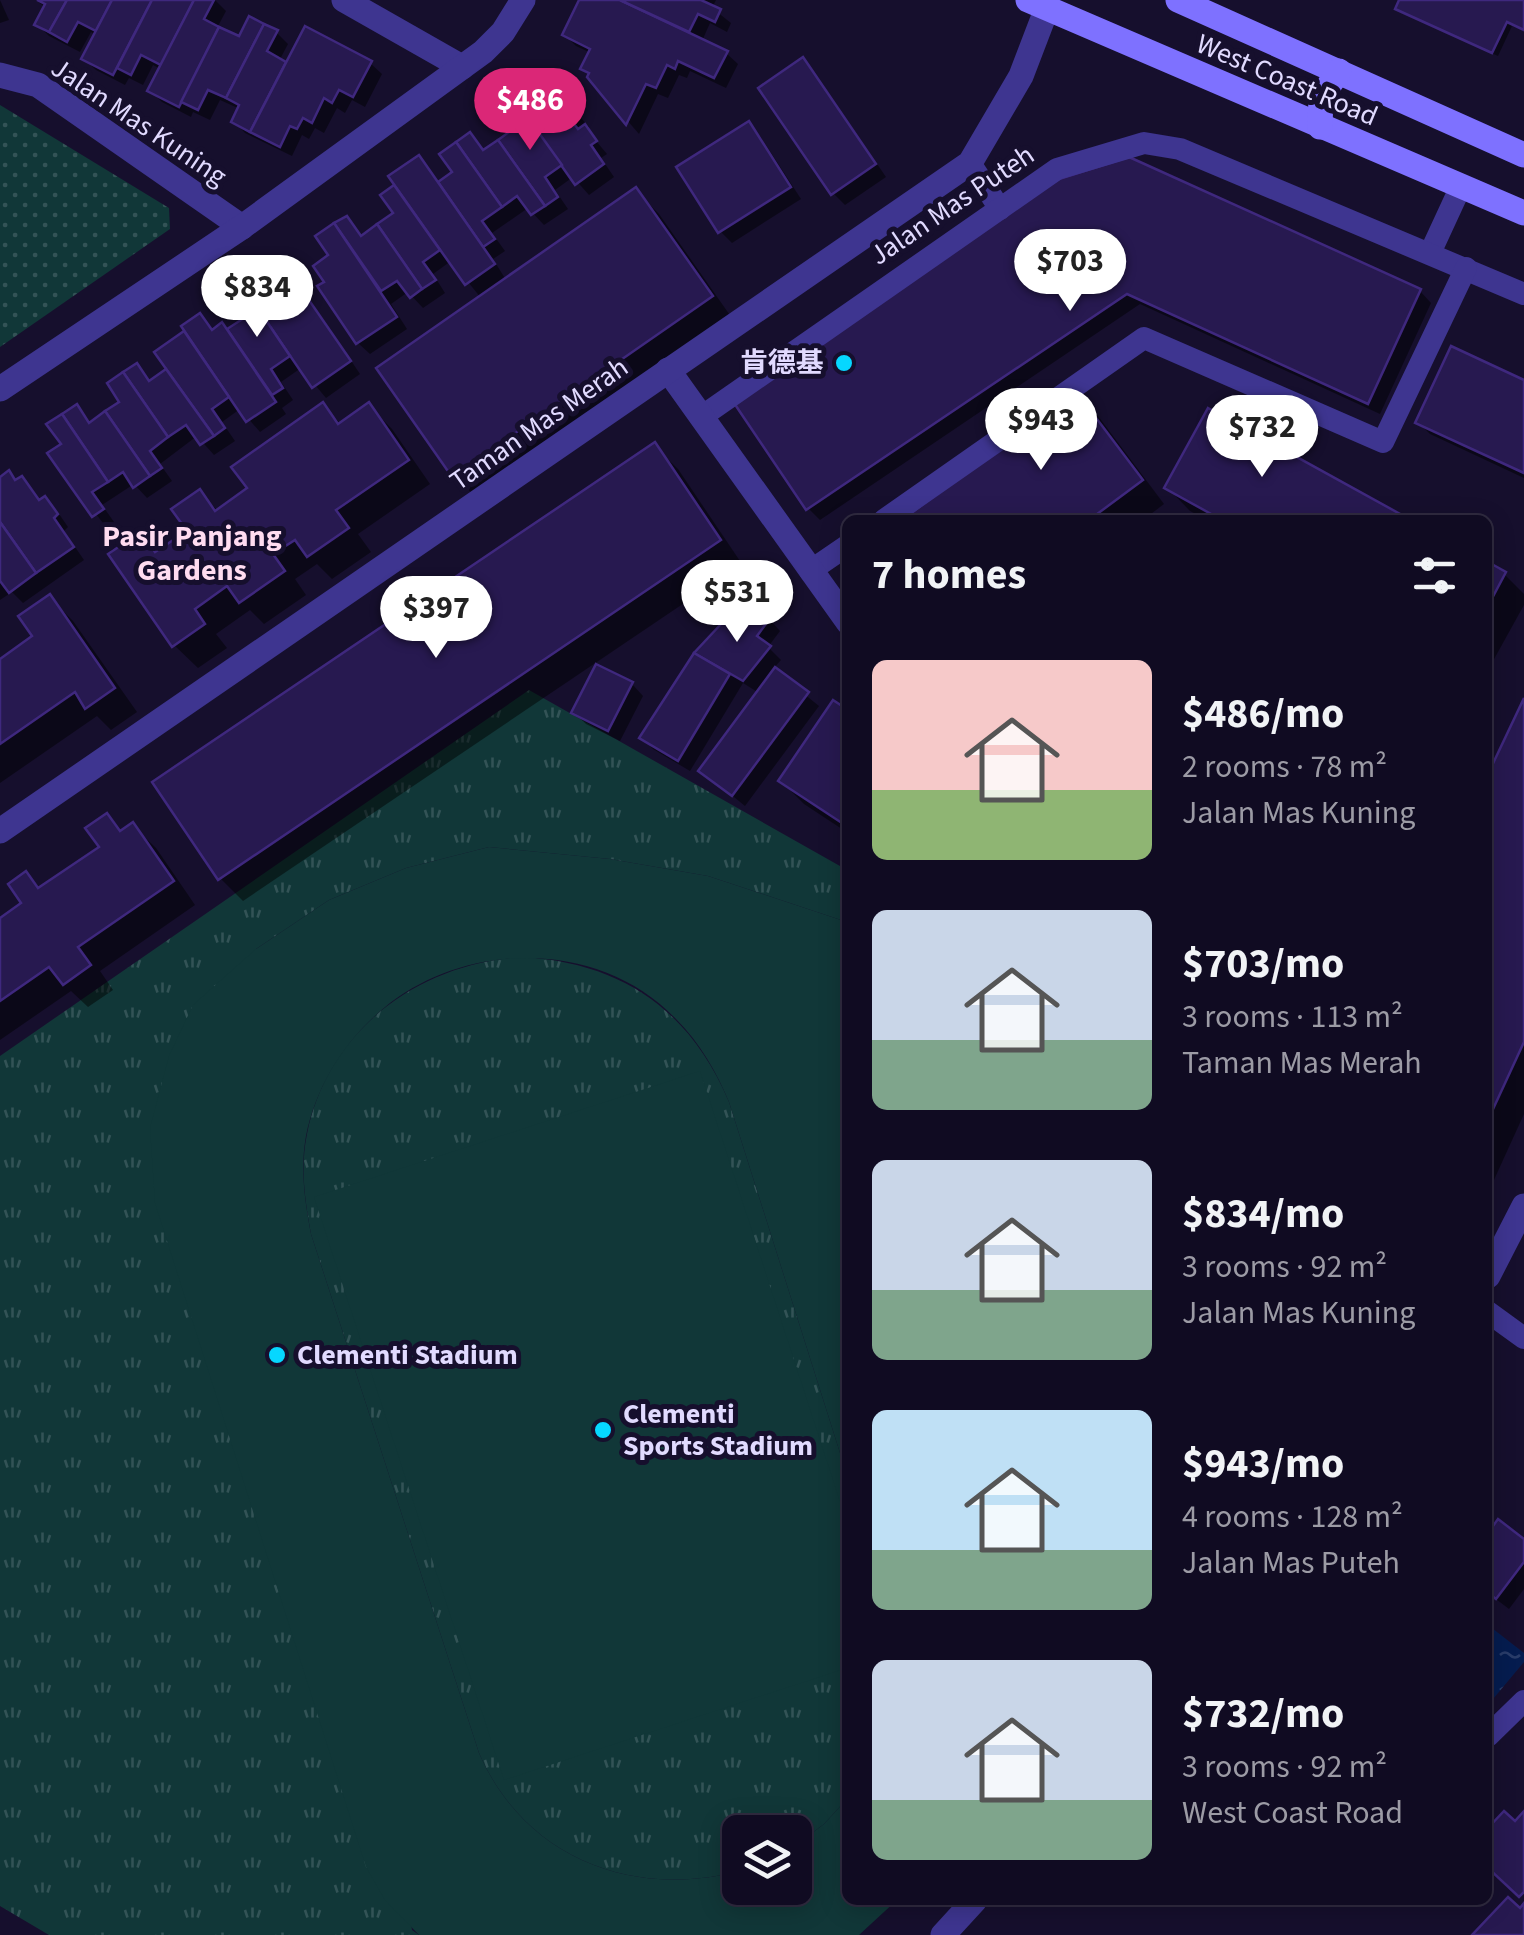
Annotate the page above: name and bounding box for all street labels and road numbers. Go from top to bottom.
street label: West Coast Road [1190,24,1384,136]
street label: Jalan Mas Kuning [43,48,235,196]
street label: Jalan Mas Puteh [862,135,1042,275]
street label: Taman Mas Merah [442,347,636,501]

